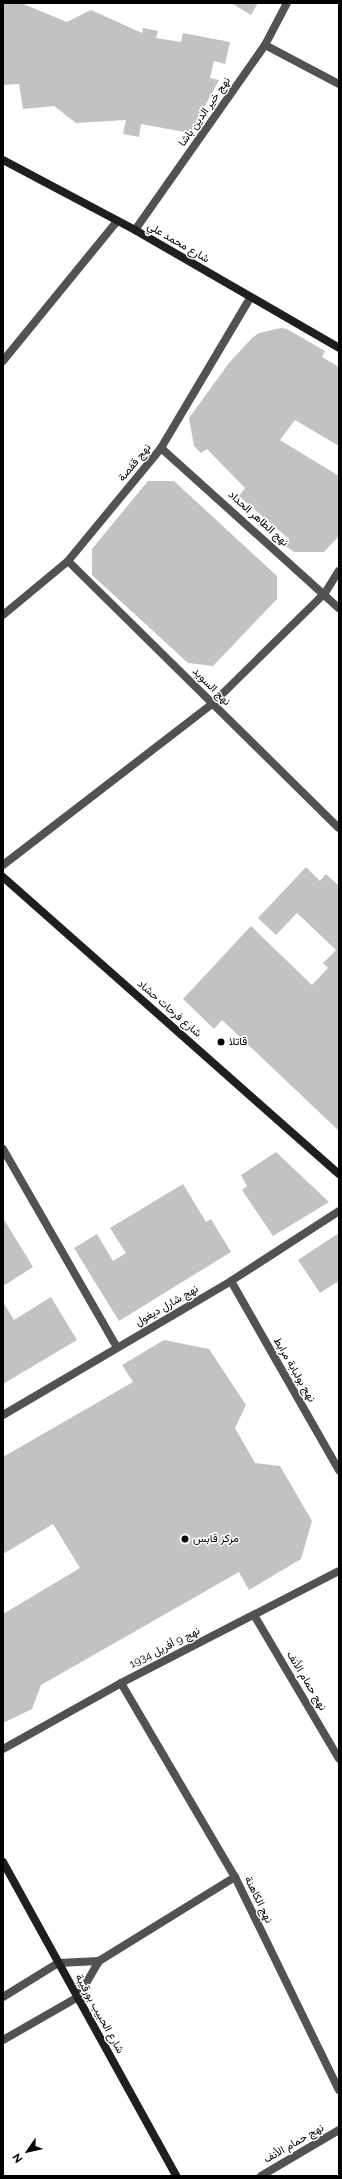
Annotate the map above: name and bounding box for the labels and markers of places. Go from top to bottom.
place label: قاتلا [229,1035,247,1049]
marker: قاتلا [216,1037,226,1047]
place label: مركز قابس [193,1532,239,1546]
marker: مركز قابس [180,1534,190,1544]

